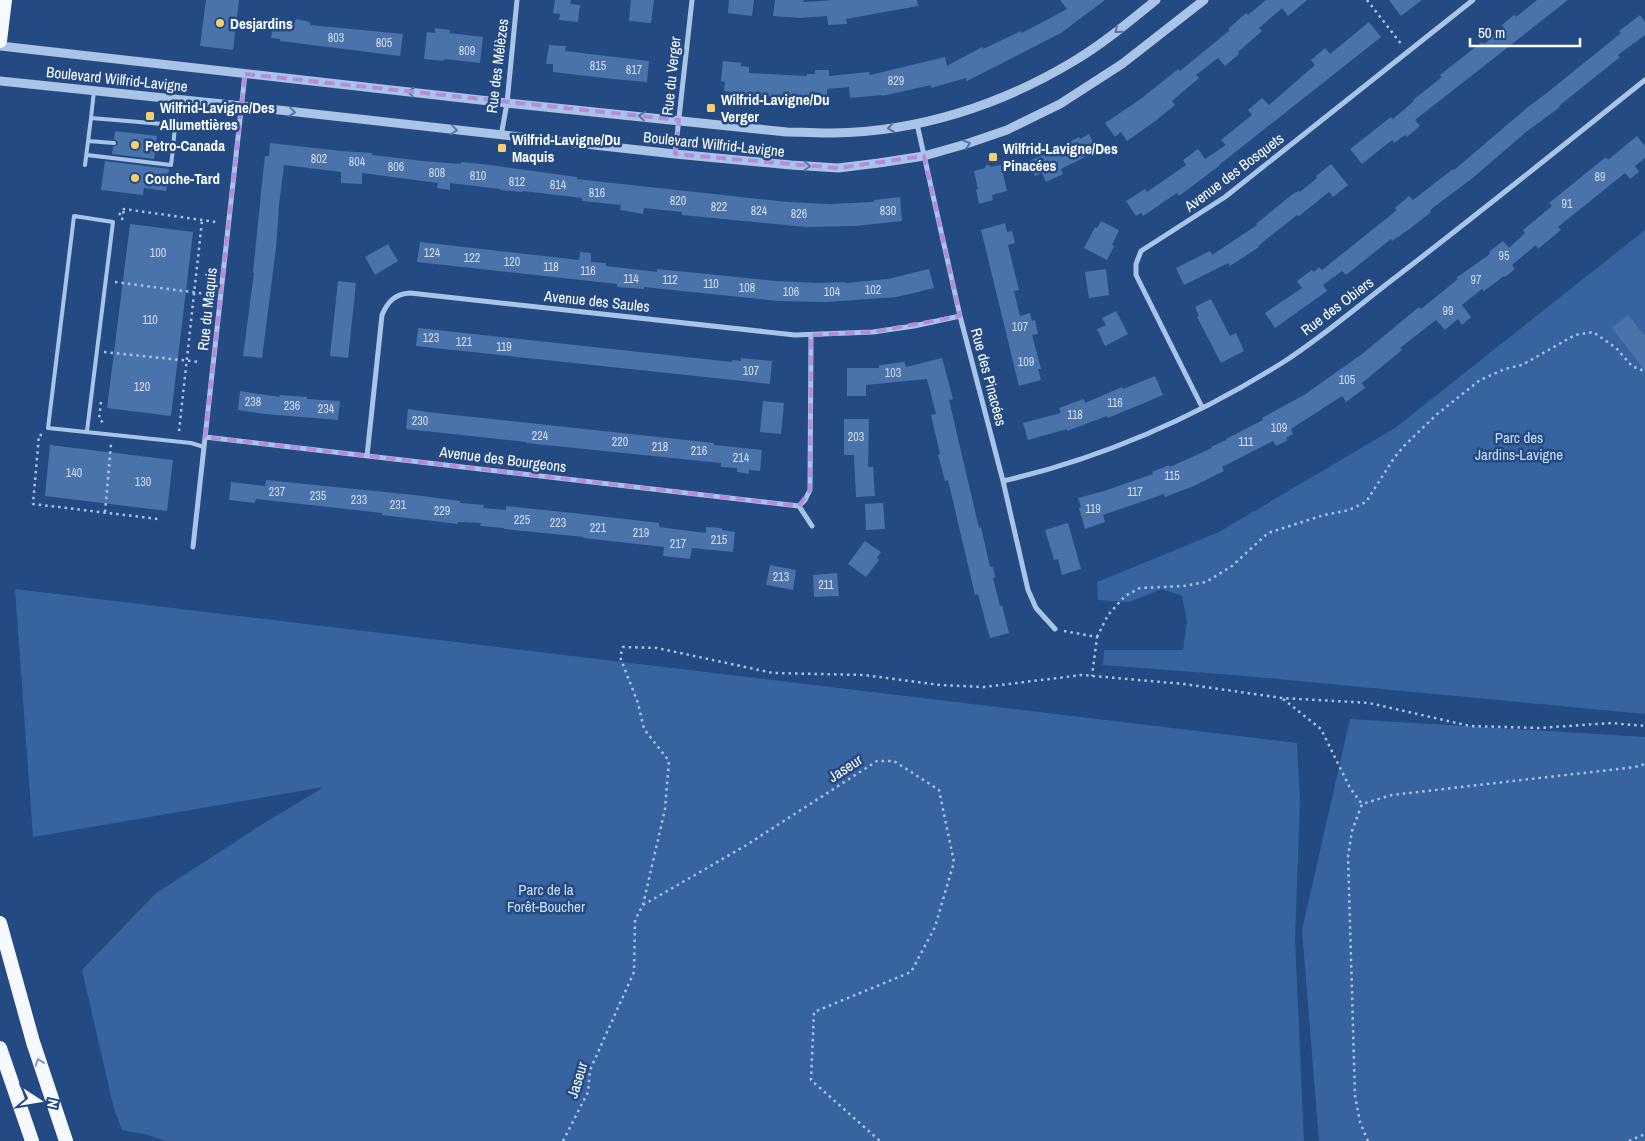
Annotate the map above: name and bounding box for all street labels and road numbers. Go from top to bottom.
street label: Rue des Mélèzes [481,18,513,114]
street label: Rue du Verger [656,35,686,117]
street label: Boulevard Wilfrid-Lavigne [45,61,189,97]
street label: Boulevard Wilfrid-Lavigne [642,126,786,162]
street label: Avenue des Bosquets [1179,128,1288,217]
street label: Rue du Maquis [192,266,222,352]
street label: Rue des Obiers [1296,272,1378,340]
street label: Avenue des Saules [542,285,651,317]
street label: Rue des Pinacées [966,326,1012,428]
street label: Avenue des Bourgeons [437,441,568,477]
street label: Jaseur [824,749,866,787]
street label: Jaseur [562,1059,592,1101]

